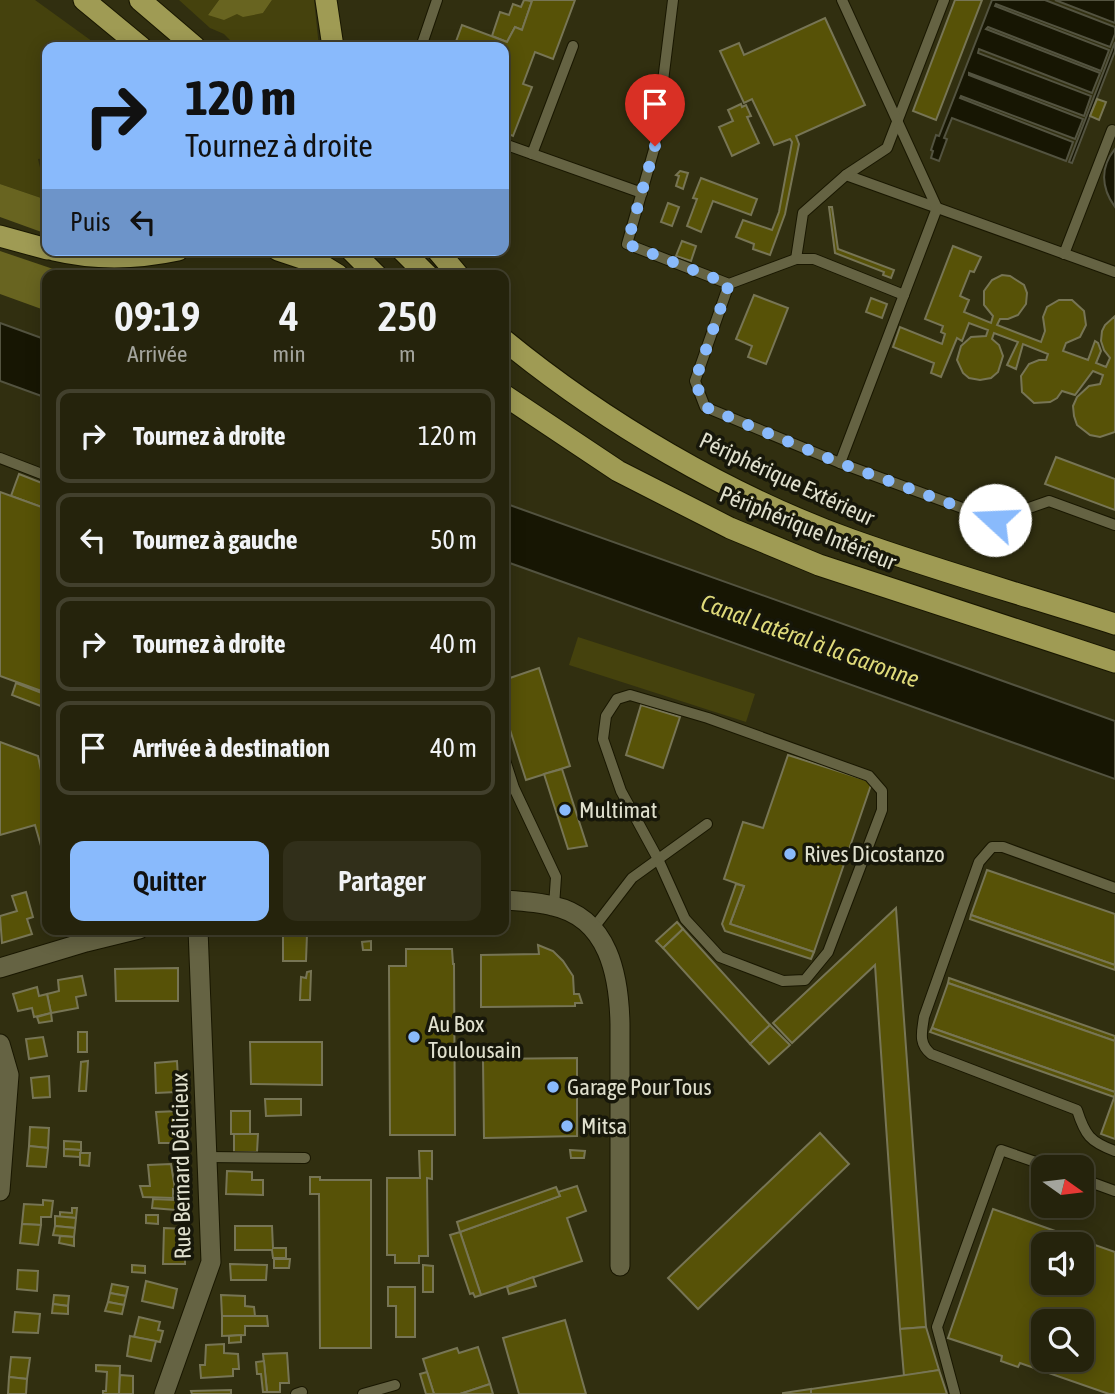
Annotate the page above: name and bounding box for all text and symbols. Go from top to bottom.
text: 120 m [185,69,296,125]
icon: right [70,70,161,161]
pin [625,74,685,146]
icon: arrive [636,85,674,123]
text: Tournez à droite [185,127,373,164]
icon: left [124,203,162,241]
text: Puis [70,207,110,237]
text: 09:19 [114,292,201,340]
text: 4 [279,292,299,340]
text: 250 [378,292,437,340]
text: Arrivée [127,341,187,367]
text: min [273,341,306,367]
text: m [399,341,416,367]
icon: right [74,417,112,455]
text: Tournez à droite [133,421,286,451]
text: 120 m [418,421,477,451]
street label: Périphérique Extérieur [695,427,880,531]
street label: Périphérique Intérieur [716,481,901,576]
position arrow [958,483,1032,557]
icon: left [74,521,112,559]
text: Tournez à gauche [133,525,298,555]
text: 50 m [430,525,477,555]
water label: Canal Latéral à la Garonne [697,588,923,693]
icon: right [74,625,112,663]
text: Tournez à droite [133,629,286,659]
text: 40 m [430,629,477,659]
icon: arrive [74,729,112,767]
text: Arrivée à destination [133,733,330,763]
text: 40 m [430,733,477,763]
place label: Multimat [579,797,657,823]
marker: Multimat [557,802,573,818]
button: Quitter [70,841,269,921]
button: Partager [283,841,481,921]
place label: Rives Dicostanzo [804,841,945,867]
marker: Rives Dicostanzo [782,846,798,862]
place label: Au Box Toulousain [428,1011,522,1063]
marker: Au Box Toulousain [406,1029,422,1045]
street label: Rue Bernard Délicieux [166,1073,196,1259]
place label: Garage Pour Tous [567,1074,712,1100]
marker: Garage Pour Tous [545,1079,561,1095]
place label: Mitsa [581,1113,627,1139]
marker: Mitsa [559,1118,575,1134]
north arrow [1031,1155,1094,1218]
map controls [1031,1155,1094,1372]
button: sound [1031,1232,1094,1295]
button: search [1031,1309,1094,1372]

